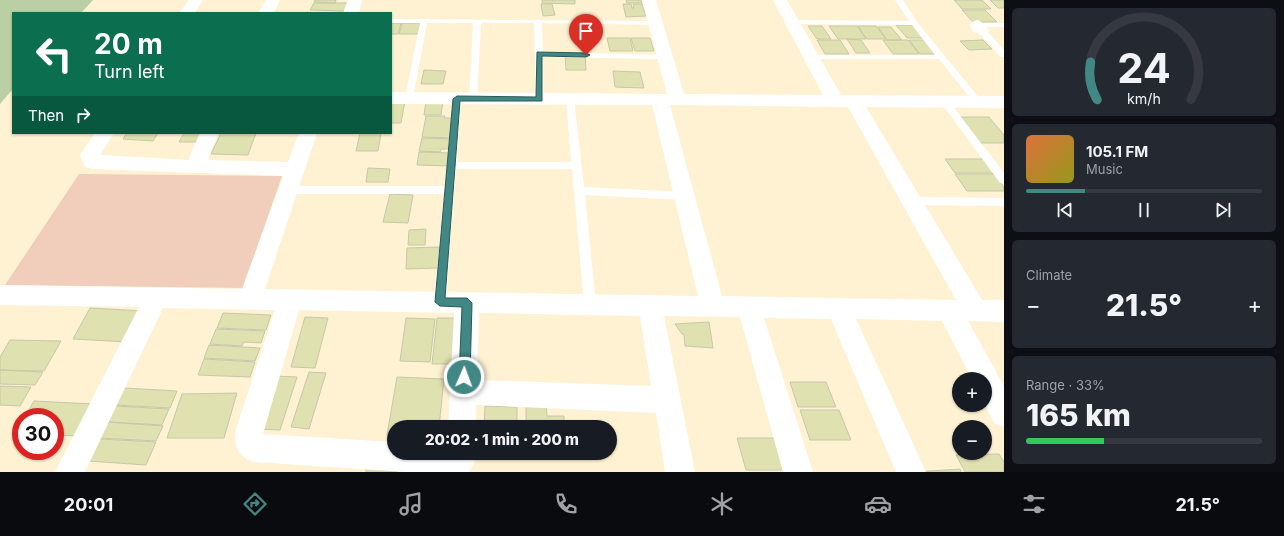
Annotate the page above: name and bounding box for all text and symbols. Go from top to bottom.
pin [569,14,603,55]
icon: arrive [575,20,597,42]
text: 20 m [94,27,163,61]
icon: left [28,28,80,80]
text: 24 [1117,43,1171,93]
text: Turn left [94,61,164,82]
text: km/h [1127,90,1161,107]
icon: right [72,104,94,126]
text: Then [28,106,64,125]
text: 105.1 FM [1086,142,1148,161]
text: Music [1086,161,1123,177]
icon: previous [1054,199,1076,221]
icon: pause [1133,199,1155,221]
icon: next [1212,199,1234,221]
text: Climate [1026,267,1072,283]
text: 21.5° [1106,287,1182,323]
text: − [1026,292,1041,318]
text: + [1247,292,1262,318]
position arrow [443,356,485,398]
map controls [952,372,992,460]
button: + [952,372,992,412]
text: Range · 33% [1026,377,1105,393]
text: 165 km [1026,397,1131,433]
speed limit sign: 30 [12,408,64,460]
button: − [952,420,992,460]
text: 20:02 · 1 min · 200 m [425,430,579,449]
icon: directions [241,490,269,518]
icon: music [397,490,425,518]
icon: phone [552,490,580,518]
icon: climate [708,490,736,518]
icon: car [864,490,892,518]
icon: filters [1020,490,1048,518]
text: 20:01 [64,494,113,515]
text: 21.5° [1175,494,1220,515]

